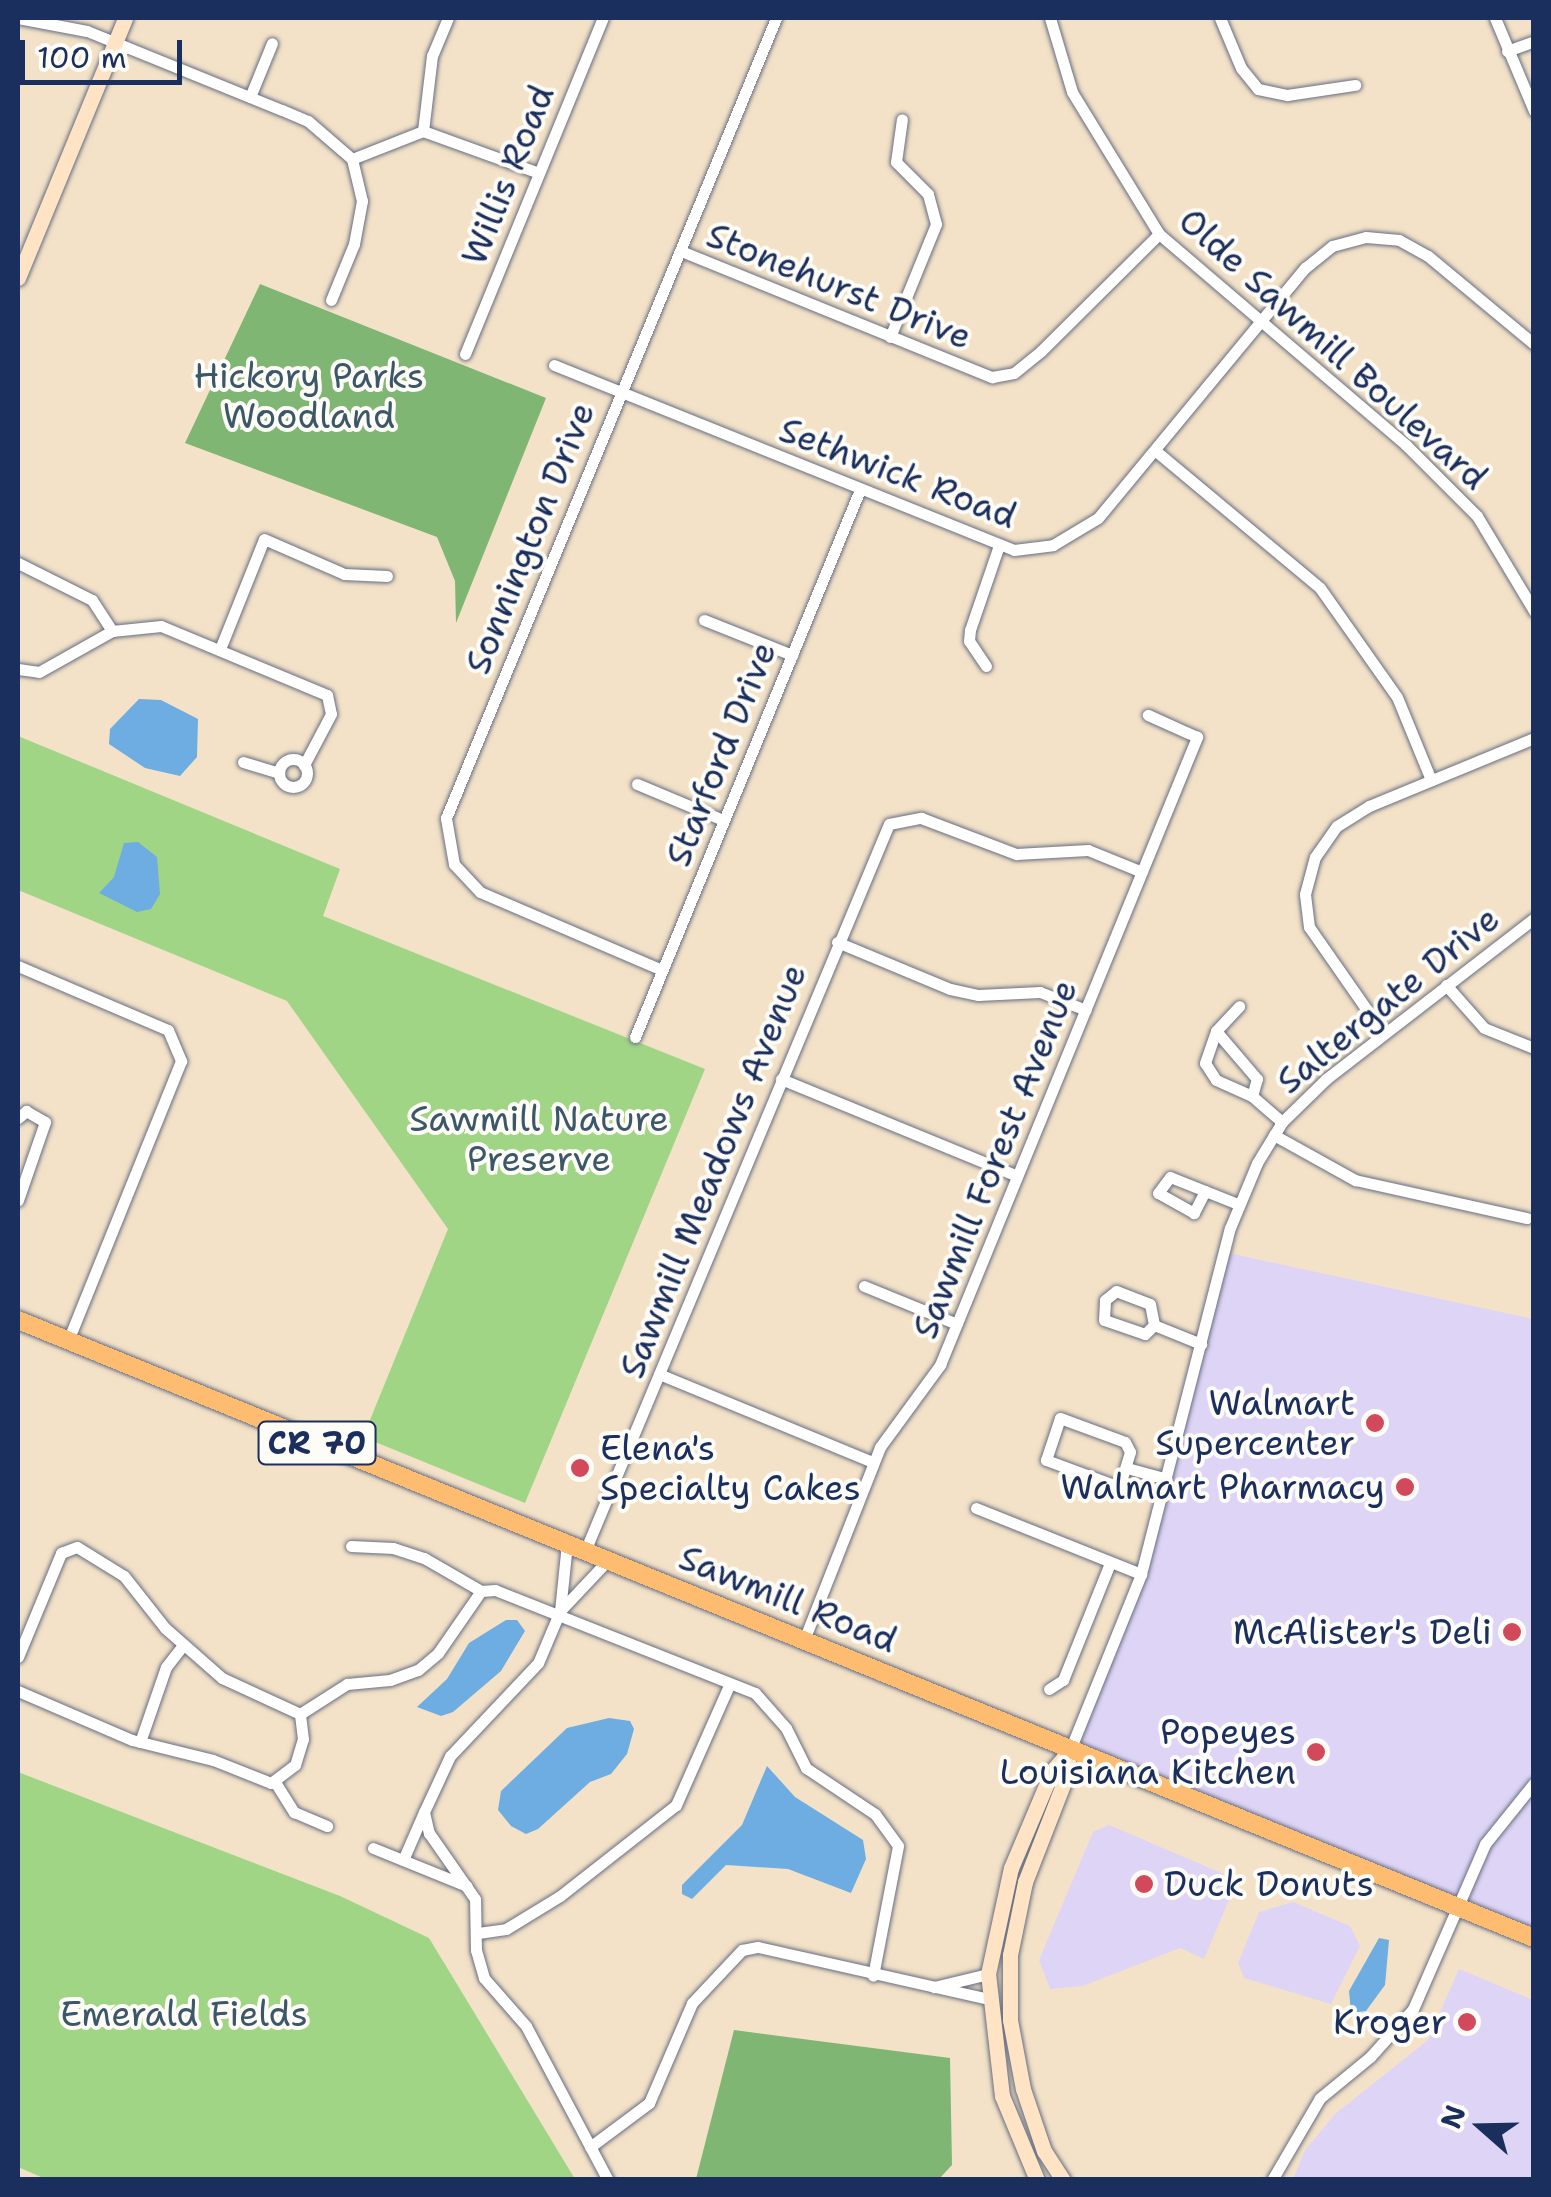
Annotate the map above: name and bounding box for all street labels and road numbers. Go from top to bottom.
street label: Willis Road [453,79,563,271]
street label: Olde Sawmill Boulevard [1170,199,1496,499]
street label: Stonehurst Drive [701,214,977,358]
street label: Sonnington Drive [456,396,604,680]
street label: Sethwick Road [774,409,1022,537]
street label: Starford Drive [657,636,785,872]
street label: Saltergate Drive [1268,898,1508,1102]
street label: Sawmill Meadows Avenue [611,958,815,1384]
street label: Sawmill Forest Avenue [904,974,1086,1344]
road number: CR 70 [257,1416,377,1470]
street label: Sawmill Road [673,1536,903,1662]

